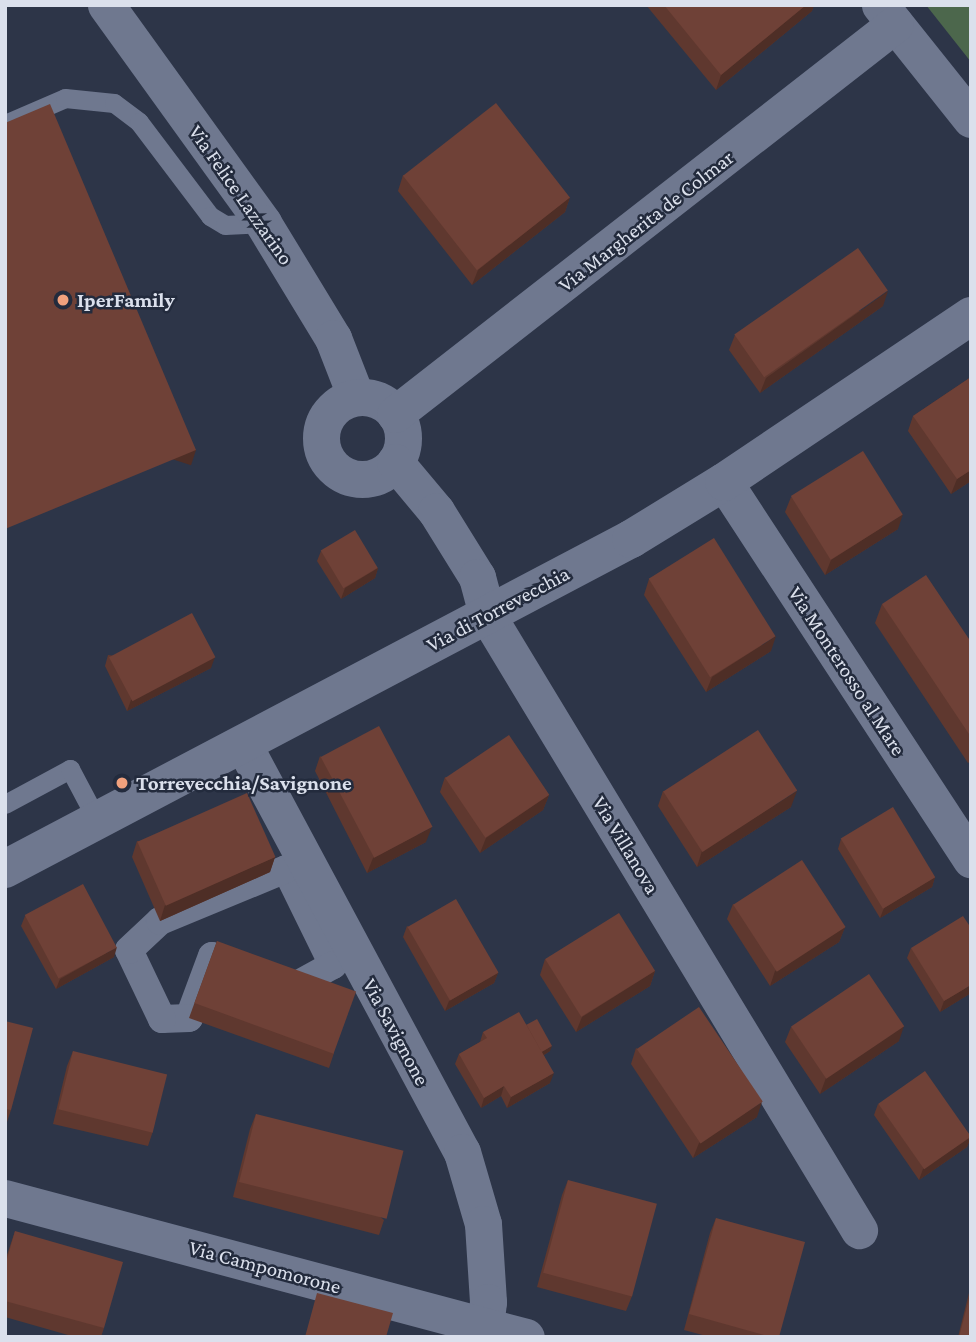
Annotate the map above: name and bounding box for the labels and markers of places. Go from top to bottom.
place label: IperFamily [77,287,175,313]
marker: IperFamily [55,292,71,308]
place label: Torrevecchia/Savignone [136,770,352,796]
marker: Torrevecchia/Savignone [114,775,130,791]

